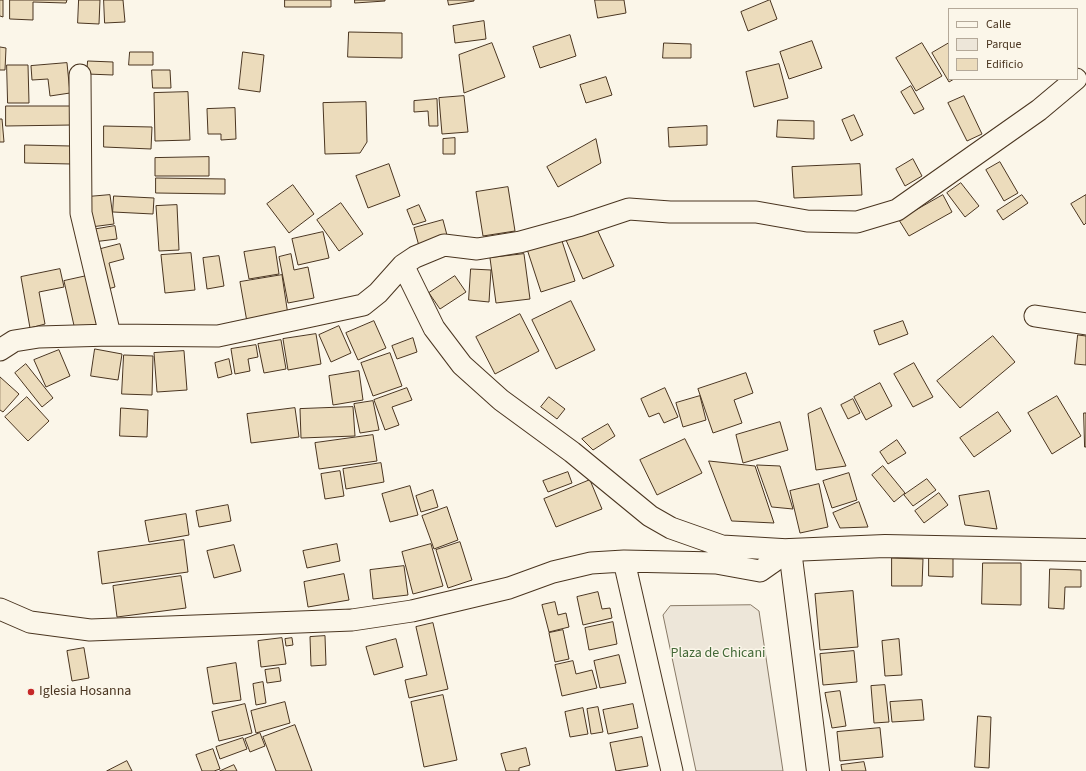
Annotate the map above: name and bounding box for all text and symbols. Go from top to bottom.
legend [948,8,1078,80]
text: Calle [986,16,1011,33]
text: Parque [986,36,1022,53]
text: Edificio [986,56,1023,73]
park label: Plaza de Chicani [670,646,766,662]
place label: Iglesia Hosanna [39,684,131,700]
marker: Iglesia Hosanna [26,687,36,697]

